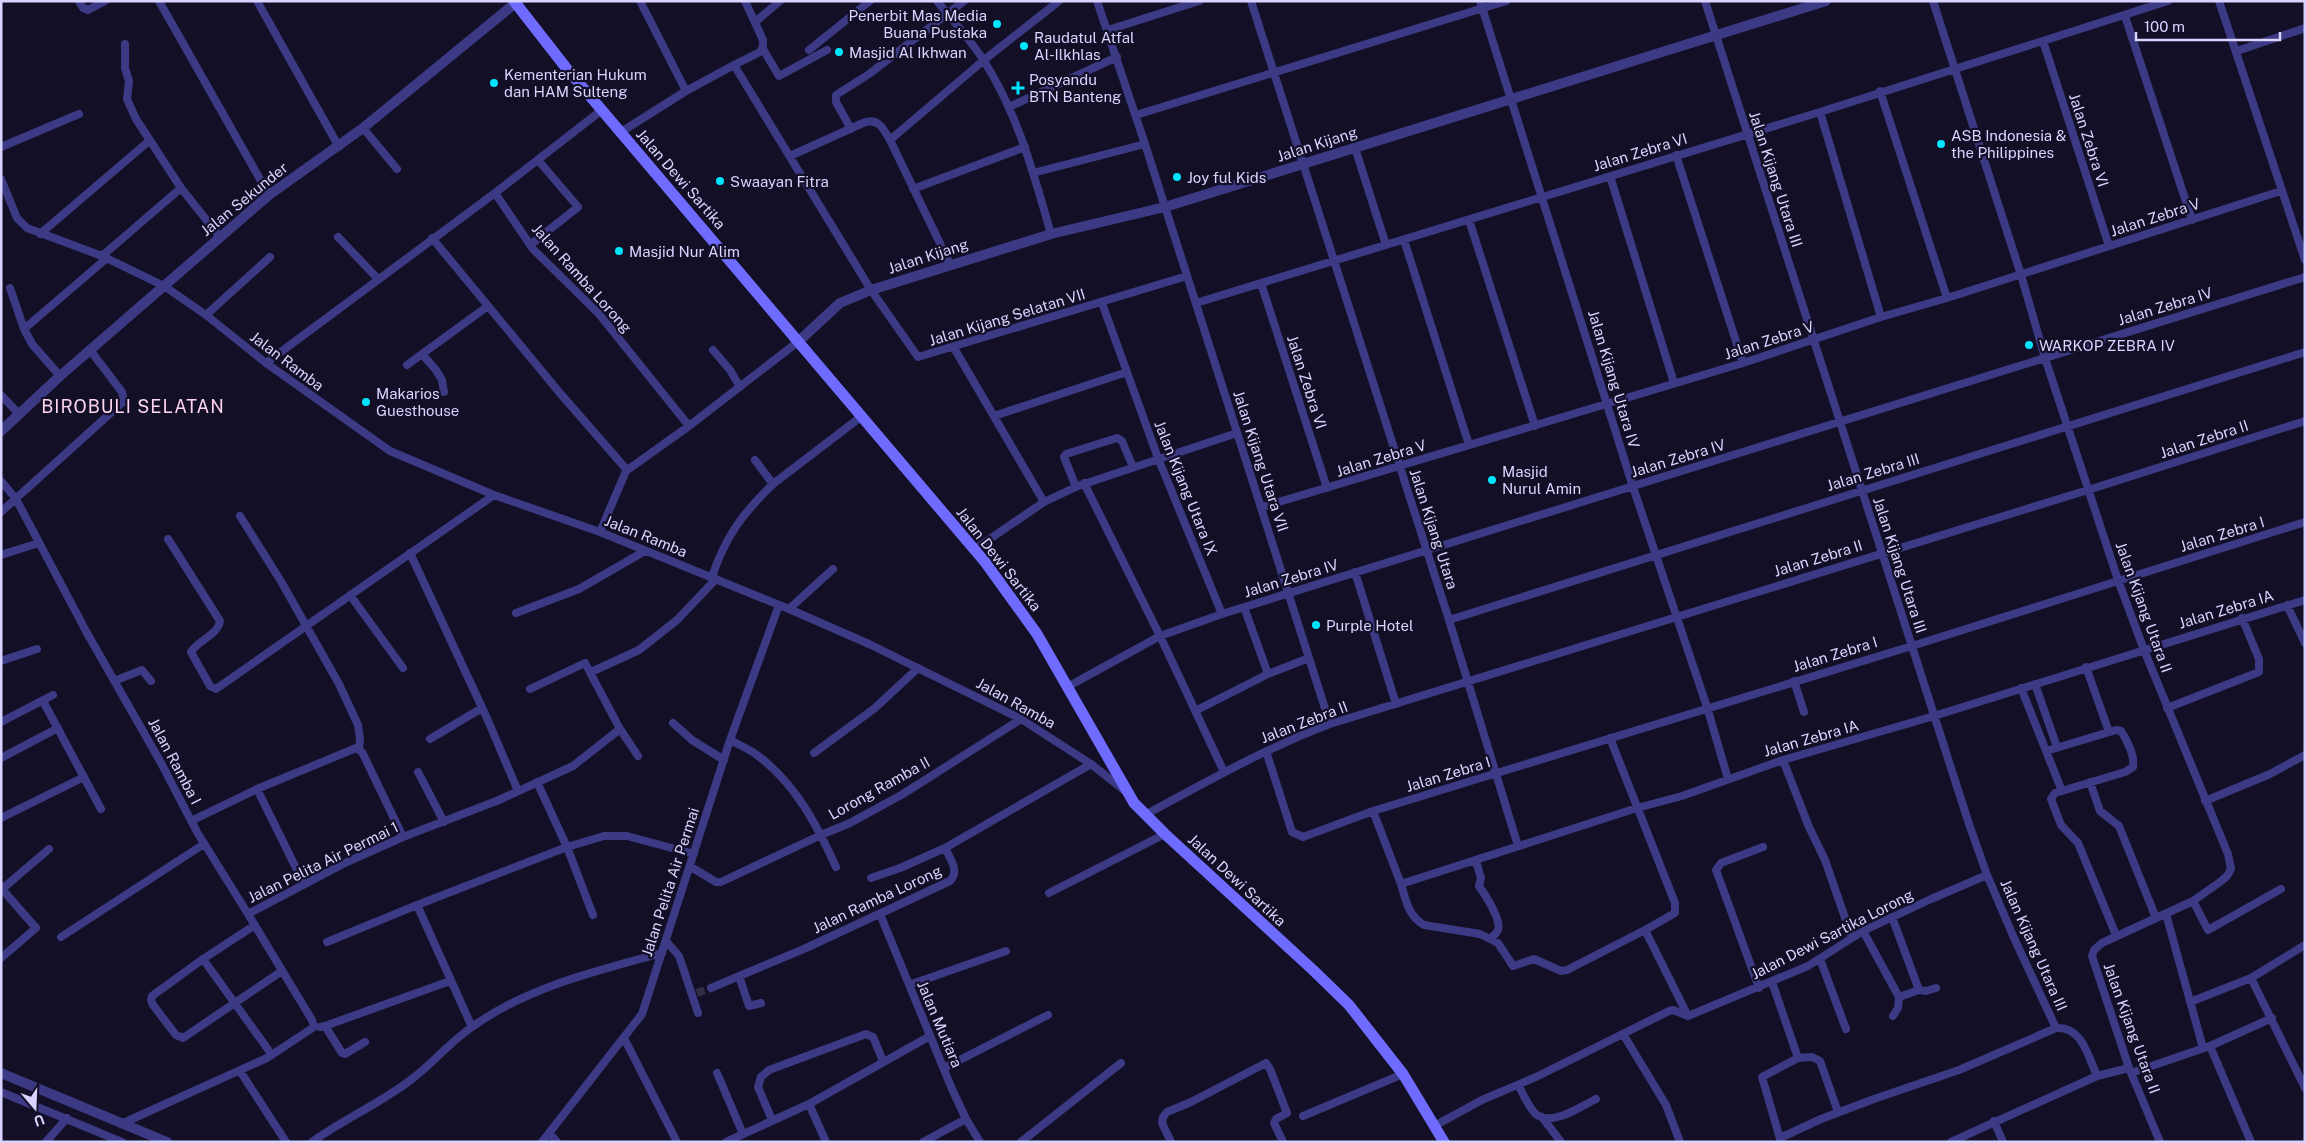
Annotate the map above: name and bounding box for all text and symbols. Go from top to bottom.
place label: Penerbit Mas Media Buana Pustaka [849,7,987,41]
scale bar [2136,10,2280,42]
marker: Penerbit Mas Media Buana Pustaka [991,18,1003,30]
text: 100 m [2144,18,2185,35]
place label: Raudatul Atfal Al-Ilkhlas [1034,29,1135,63]
marker: Raudatul Atfal Al-Ilkhlas [1018,40,1030,52]
place label: Masjid Al Ikhwan [849,44,967,61]
marker: Masjid Al Ikhwan [833,46,845,58]
place label: Kementerian Hukum dan HAM Sulteng [504,66,647,100]
place label: Posyandu BTN Banteng [1029,71,1121,105]
marker: Kementerian Hukum dan HAM Sulteng [488,77,500,89]
marker: Posyandu BTN Banteng [1011,81,1025,95]
street label: Jalan Zebra VI [2066,91,2112,189]
street label: Jalan Kijang Utara III [1746,109,1806,249]
street label: Jalan Kijang [1275,123,1359,165]
street label: Jalan Dewi Sartika [633,125,729,233]
place label: ASB Indonesia & the Philippines [1951,127,2066,161]
street label: Jalan Zebra VI [1591,130,1689,174]
marker: ASB Indonesia & the Philippines [1935,138,1947,150]
street label: Jalan Sekunder [197,159,291,239]
place label: Joy ful Kids [1187,169,1266,186]
marker: Joy ful Kids [1171,171,1183,183]
place label: Swaayan Fitra [730,173,829,190]
marker: Swaayan Fitra [714,175,726,187]
street label: Jalan Zebra V [2108,195,2202,239]
street label: Jalan Ramba Lorong [529,220,635,336]
street label: Jalan Kijang [886,235,970,277]
place label: Masjid Nur Alim [629,243,740,260]
marker: Masjid Nur Alim [613,245,625,257]
street label: Jalan Zebra IV [2116,284,2214,328]
street label: Jalan Kijang Selatan VII [927,285,1087,349]
street label: Jalan Kijang Utara IV [1585,308,1643,450]
street label: Jalan Zebra V [1722,318,1816,362]
street label: Jalan Ramba [247,328,327,394]
street label: Jalan Zebra VI [1284,333,1330,431]
place label: WARKOP ZEBRA IV [2039,337,2175,354]
marker: WARKOP ZEBRA IV [2023,339,2035,351]
place label: Makarios Guesthouse [376,385,459,419]
street label: Jalan Kijang Utara VII [1230,388,1292,534]
district label: BIROBULI SELATAN [41,396,225,417]
marker: Makarios Guesthouse [360,396,372,408]
street label: Jalan Zebra II [2158,417,2250,461]
street label: Jalan Kijang Utara IX [1151,418,1221,558]
street label: Jalan Zebra V [1334,436,1428,480]
street label: Jalan Zebra IV [1629,436,1727,480]
street label: Jalan Zebra III [1825,450,1921,494]
place label: Masjid Nurul Amin [1502,463,1581,497]
street label: Jalan Kijang Utara [1406,467,1462,591]
marker: Masjid Nurul Amin [1486,474,1498,486]
street label: Jalan Kijang Utara III [1870,495,1930,635]
street label: Jalan Dewi Sartika [953,504,1045,614]
street label: Jalan Ramba [602,512,690,560]
street label: Jalan Zebra I [2178,513,2266,555]
street label: Jalan Zebra II [1772,536,1864,580]
street label: Jalan Kijang Utara II [2112,539,2176,675]
street label: Jalan Zebra IV [1242,556,1340,600]
street label: Jalan Zebra IA [2176,586,2276,632]
place label: Purple Hotel [1326,617,1414,634]
marker: Purple Hotel [1310,619,1322,631]
street label: Jalan Zebra I [1791,633,1879,675]
street label: Jalan Ramba [974,674,1058,732]
street label: Jalan Zebra II [1258,698,1350,746]
street label: Jalan Ramba I [145,715,205,807]
street label: Jalan Zebra IA [1761,716,1861,760]
street label: Lorong Ramba II [825,753,933,823]
street label: Jalan Zebra I [1404,753,1492,795]
street label: Jalan Pelita Air Permai [638,805,702,959]
street label: Jalan Pelita Air Permai 1 [245,818,401,906]
street label: Jalan Dewi Sartika [1185,830,1289,930]
street label: Jalan Ramba Lorong [810,862,944,936]
street label: Jalan Kijang Utara III [1997,877,2071,1013]
street label: Jalan Dewi Sartika Lorong [1748,886,1916,982]
street label: Jalan Kijang Utara II [2100,960,2164,1096]
street label: Jalan Mutiara [914,978,966,1070]
north arrow [10,1083,60,1133]
text: U [32,1111,47,1130]

